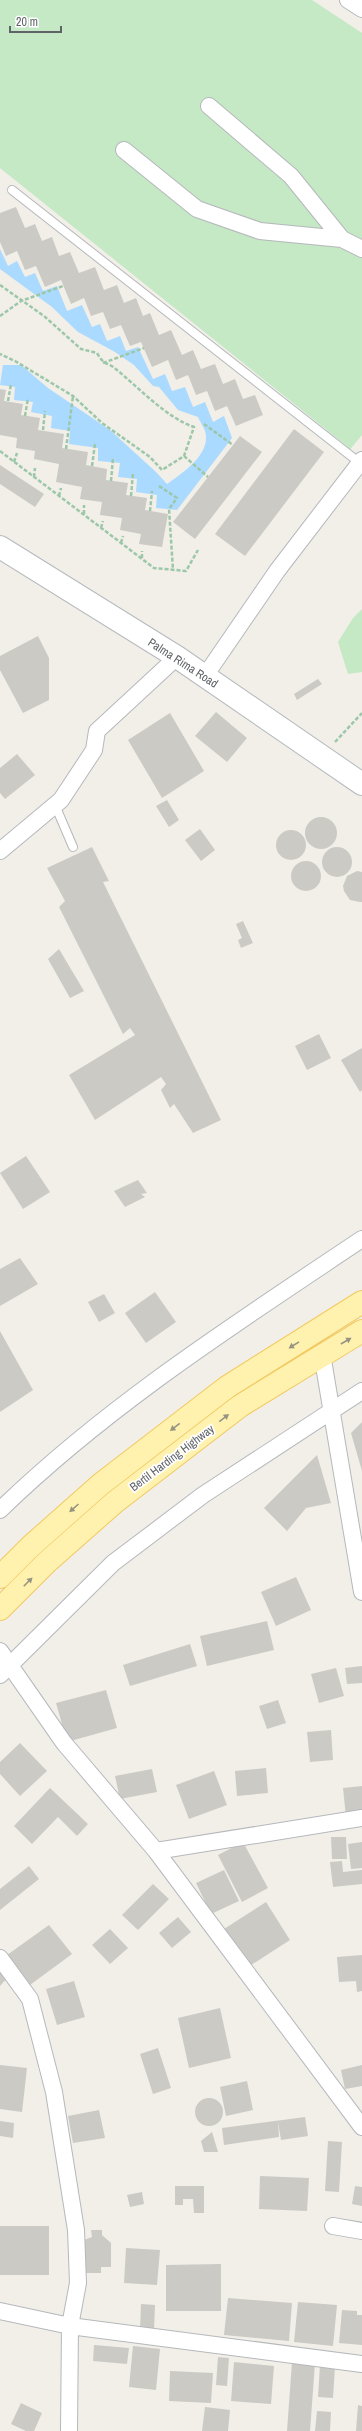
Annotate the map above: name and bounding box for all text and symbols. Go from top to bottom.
scale bar [10,8,61,34]
text: 20 m [16,14,38,30]
street label: Palma Rima Road [145,634,221,692]
one-way arrow [340,1337,352,1344]
one-way arrow [288,1342,299,1349]
one-way arrow [219,1414,230,1422]
street label: Bertil Harding Highway [127,1421,217,1495]
one-way arrow [170,1423,181,1432]
one-way arrow [69,1503,78,1512]
one-way arrow [23,1577,32,1587]

